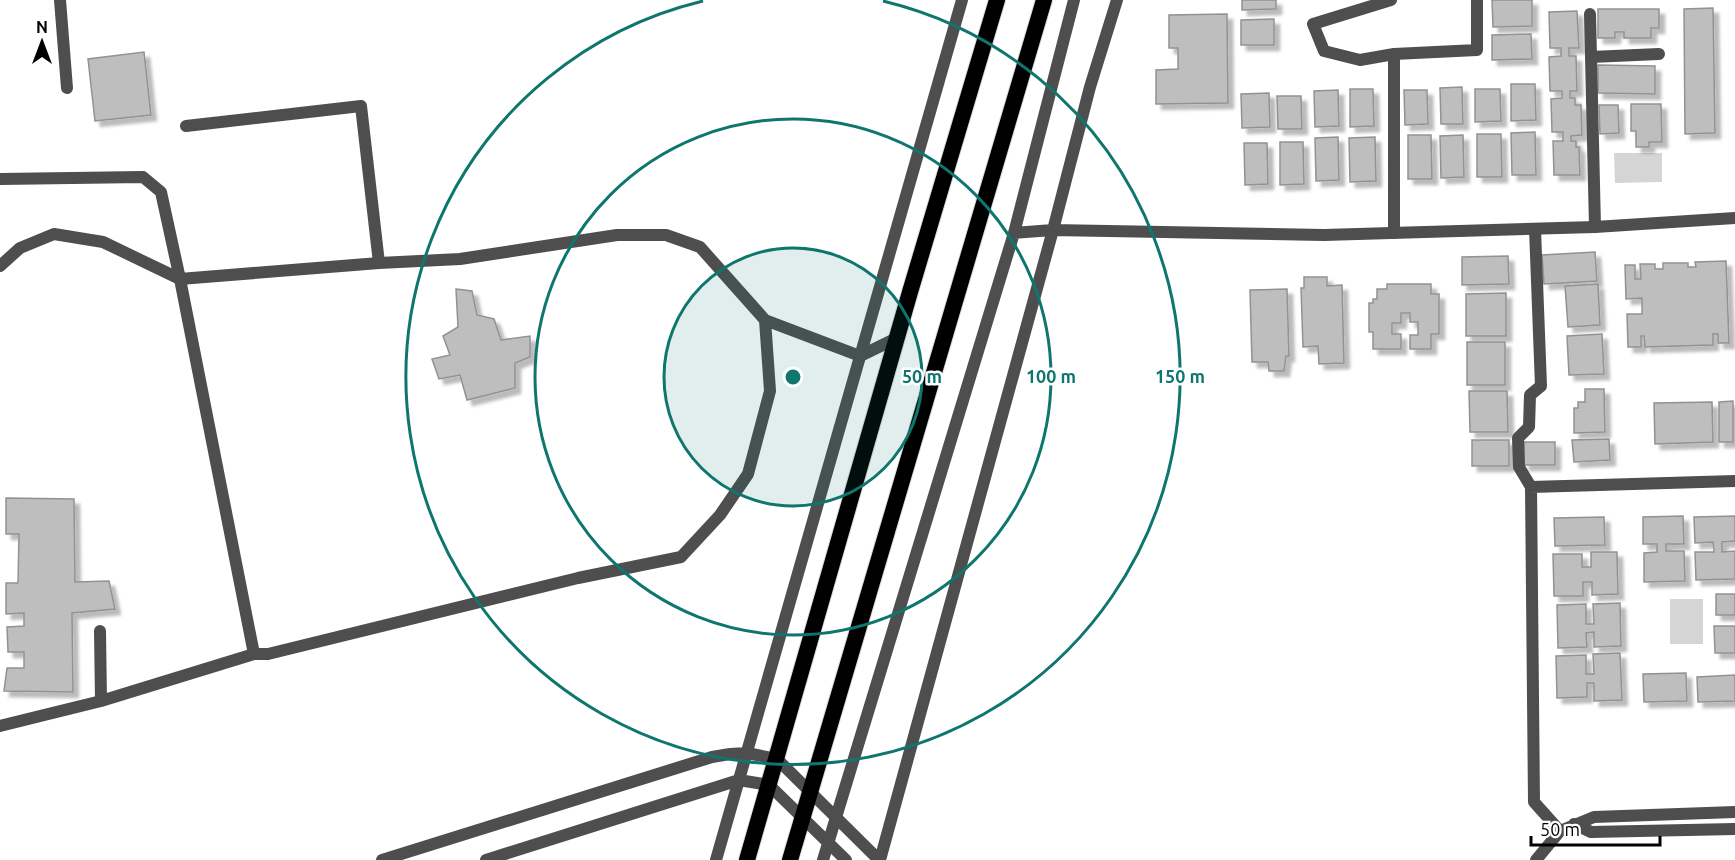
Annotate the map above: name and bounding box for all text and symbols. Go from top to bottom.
north arrow [12,12,72,72]
text: N [36,18,48,36]
text: 50 m [902,366,942,386]
text: 100 m [1026,366,1076,386]
text: 150 m [1155,366,1205,386]
centre of rings [783,367,803,387]
scale bar [1531,809,1660,847]
text: 50 m [1540,819,1580,839]

